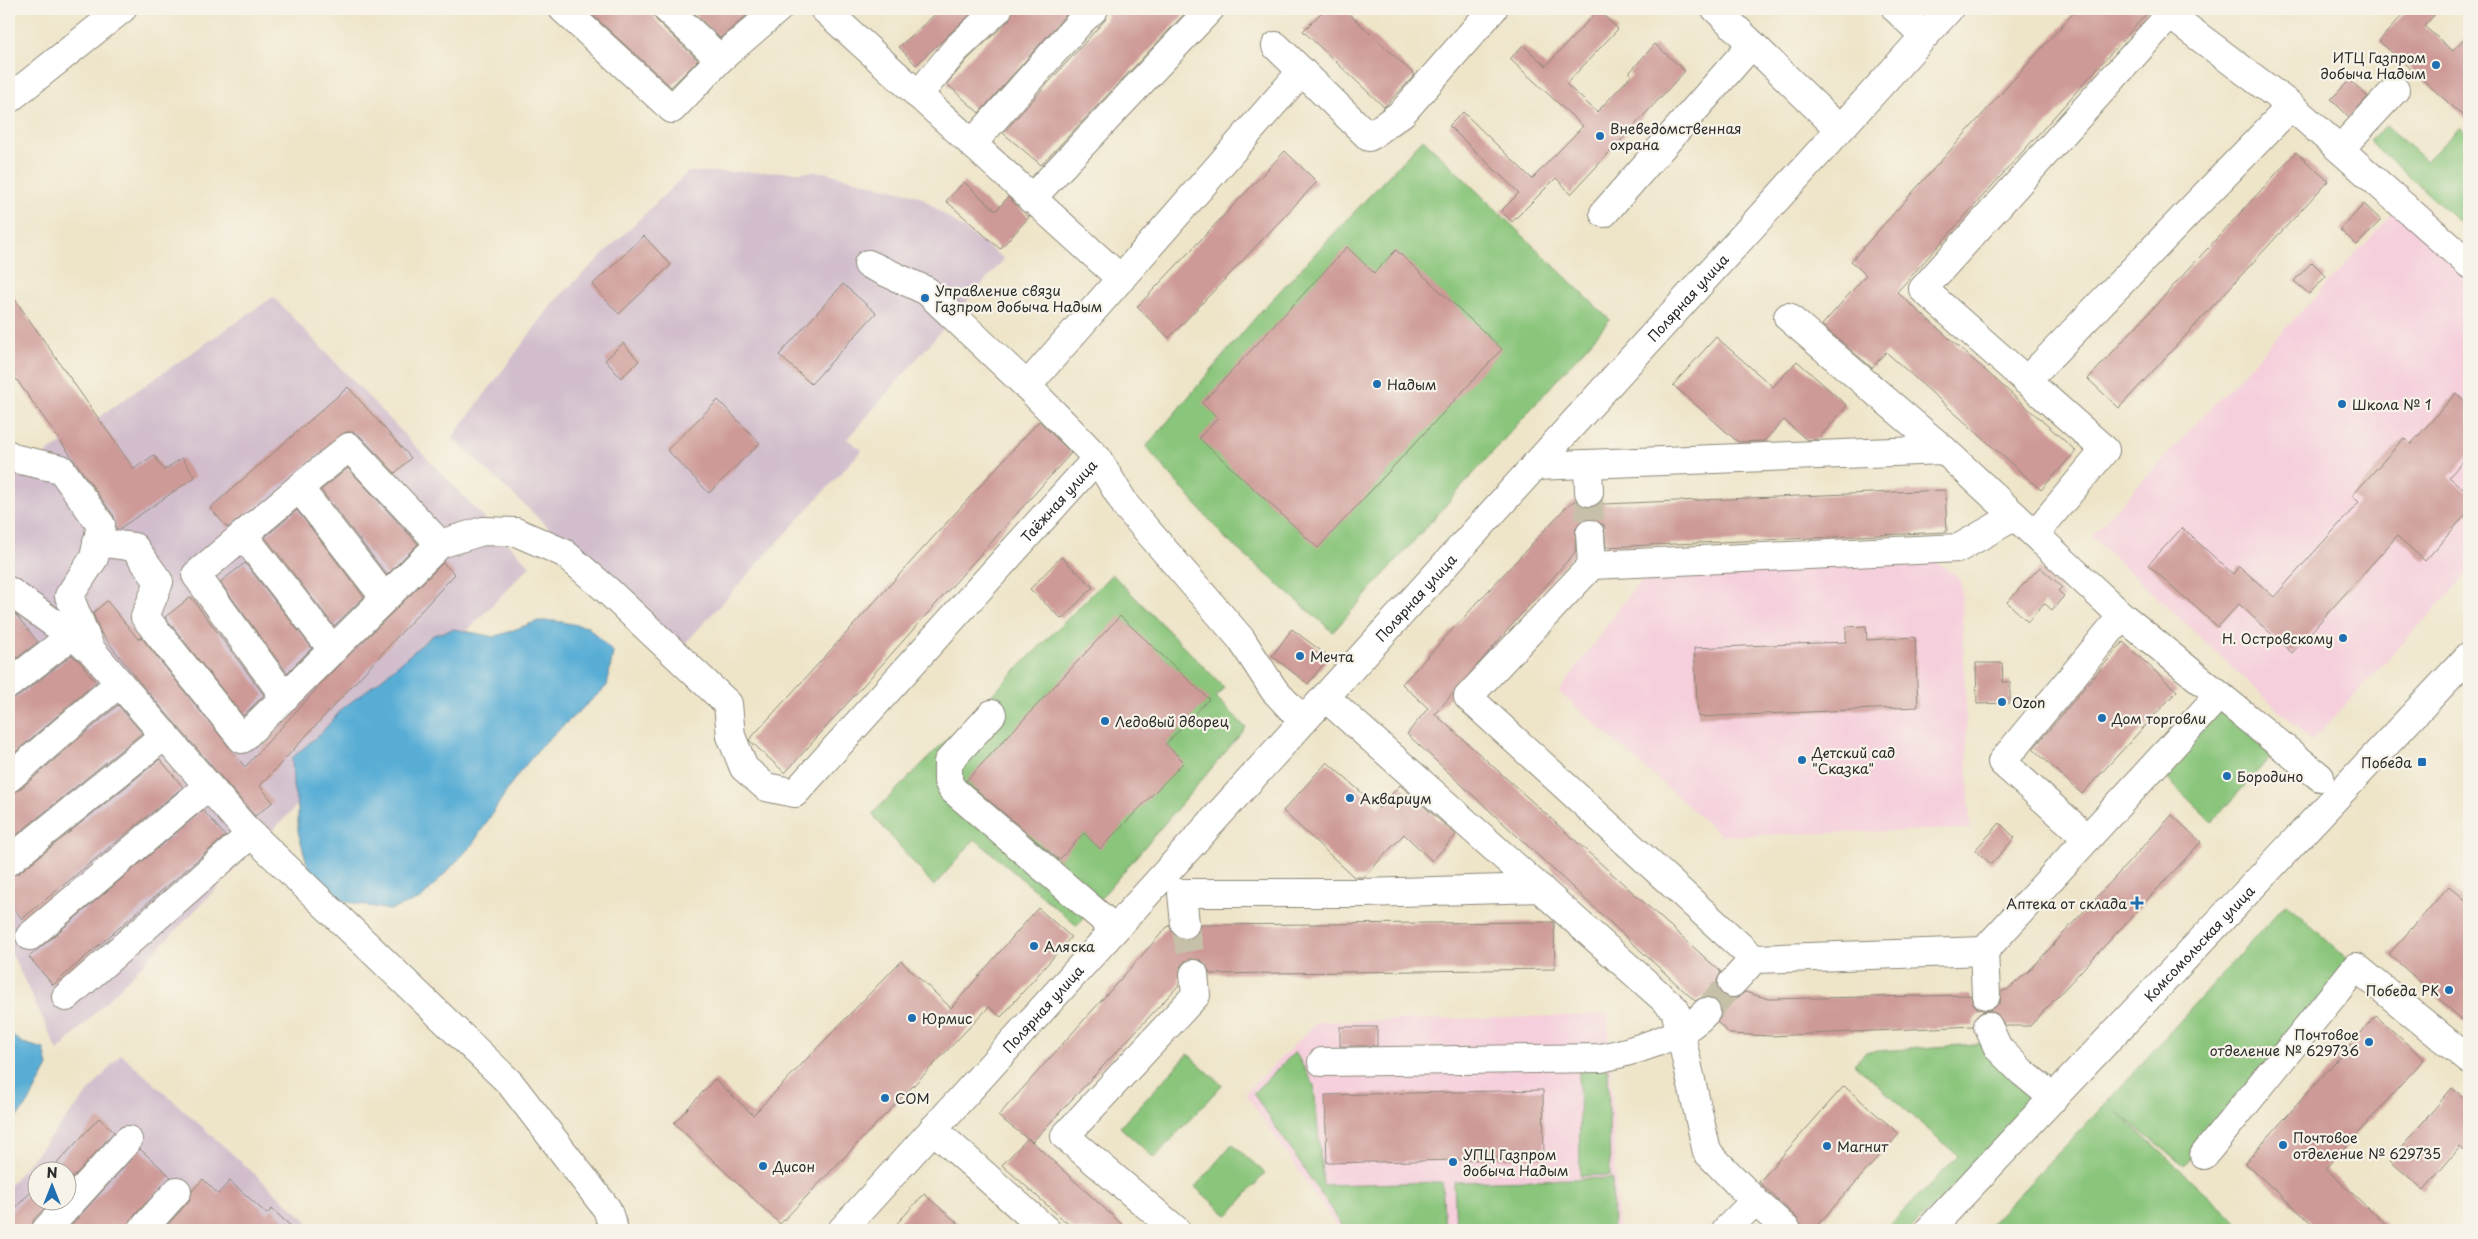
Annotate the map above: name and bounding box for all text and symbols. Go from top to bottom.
place label: ИТЦ Газпром добыча Надым [2320,47,2426,84]
marker: ИТЦ Газпром добыча Надым [2430,59,2442,71]
place label: Вневедомственная охрана [1610,118,1742,155]
marker: Вневедомственная охрана [1594,130,1606,142]
street label: Полярная улица [1642,249,1733,346]
place label: Управление связи Газпром добыча Надым [935,280,1102,317]
marker: Управление связи Газпром добыча Надым [919,292,931,304]
place label: Надым [1387,374,1437,395]
marker: Надым [1371,378,1383,390]
place label: Школа № 1 [2352,394,2431,415]
marker: Школа № 1 [2336,398,2348,410]
street label: Таёжная улица [1015,454,1102,547]
street label: Полярная улица [1370,549,1461,646]
place label: Н. Островскому [2222,628,2333,649]
marker: Н. Островскому [2337,632,2349,644]
place label: Мечта [1310,646,1354,667]
marker: Мечта [1294,650,1306,662]
place label: Ozon [2012,692,2045,713]
marker: Ozon [1996,696,2008,708]
place label: Дом торговли [2111,708,2206,729]
place label: Ледовый дворец [1115,711,1229,732]
marker: Дом торговли [2096,712,2108,724]
marker: Ледовый дворец [1099,715,1111,727]
place label: Детский сад "Сказка" [1811,742,1895,779]
place label: Победа [2361,752,2412,773]
marker: Детский сад "Сказка" [1796,754,1808,766]
marker: Победа [2416,756,2428,768]
place label: Бородино [2237,766,2303,787]
marker: Бородино [2221,770,2233,782]
place label: Аквариум [1360,788,1432,809]
marker: Аквариум [1344,792,1356,804]
street label: Комсомольская улица [2139,880,2259,1006]
place label: Аптека от склада [2006,893,2127,914]
marker: Аптека от склада [2131,897,2143,909]
place label: Аляска [1044,936,1095,957]
marker: Аляска [1028,940,1040,952]
street label: Полярная улица [998,960,1088,1057]
place label: Победа РК [2366,980,2439,1001]
marker: Победа РК [2443,984,2455,996]
place label: Юрмис [922,1008,972,1029]
marker: Юрмис [906,1012,918,1024]
place label: Почтовое отделение № 629736 [2210,1024,2359,1061]
marker: Почтовое отделение № 629736 [2363,1036,2375,1048]
place label: СОМ [895,1088,930,1109]
marker: СОМ [879,1092,891,1104]
place label: Почтовое отделение № 629735 [2293,1127,2441,1164]
place label: Магнит [1837,1136,1889,1157]
marker: Почтовое отделение № 629735 [2277,1139,2289,1151]
marker: Магнит [1821,1140,1833,1152]
place label: УПЦ Газпром добыча Надым [1463,1144,1569,1181]
place label: Дисон [772,1156,815,1177]
marker: УПЦ Газпром добыча Надым [1447,1156,1459,1168]
marker: Дисон [757,1160,769,1172]
north arrow [28,1162,78,1212]
text: N [46,1162,58,1183]

